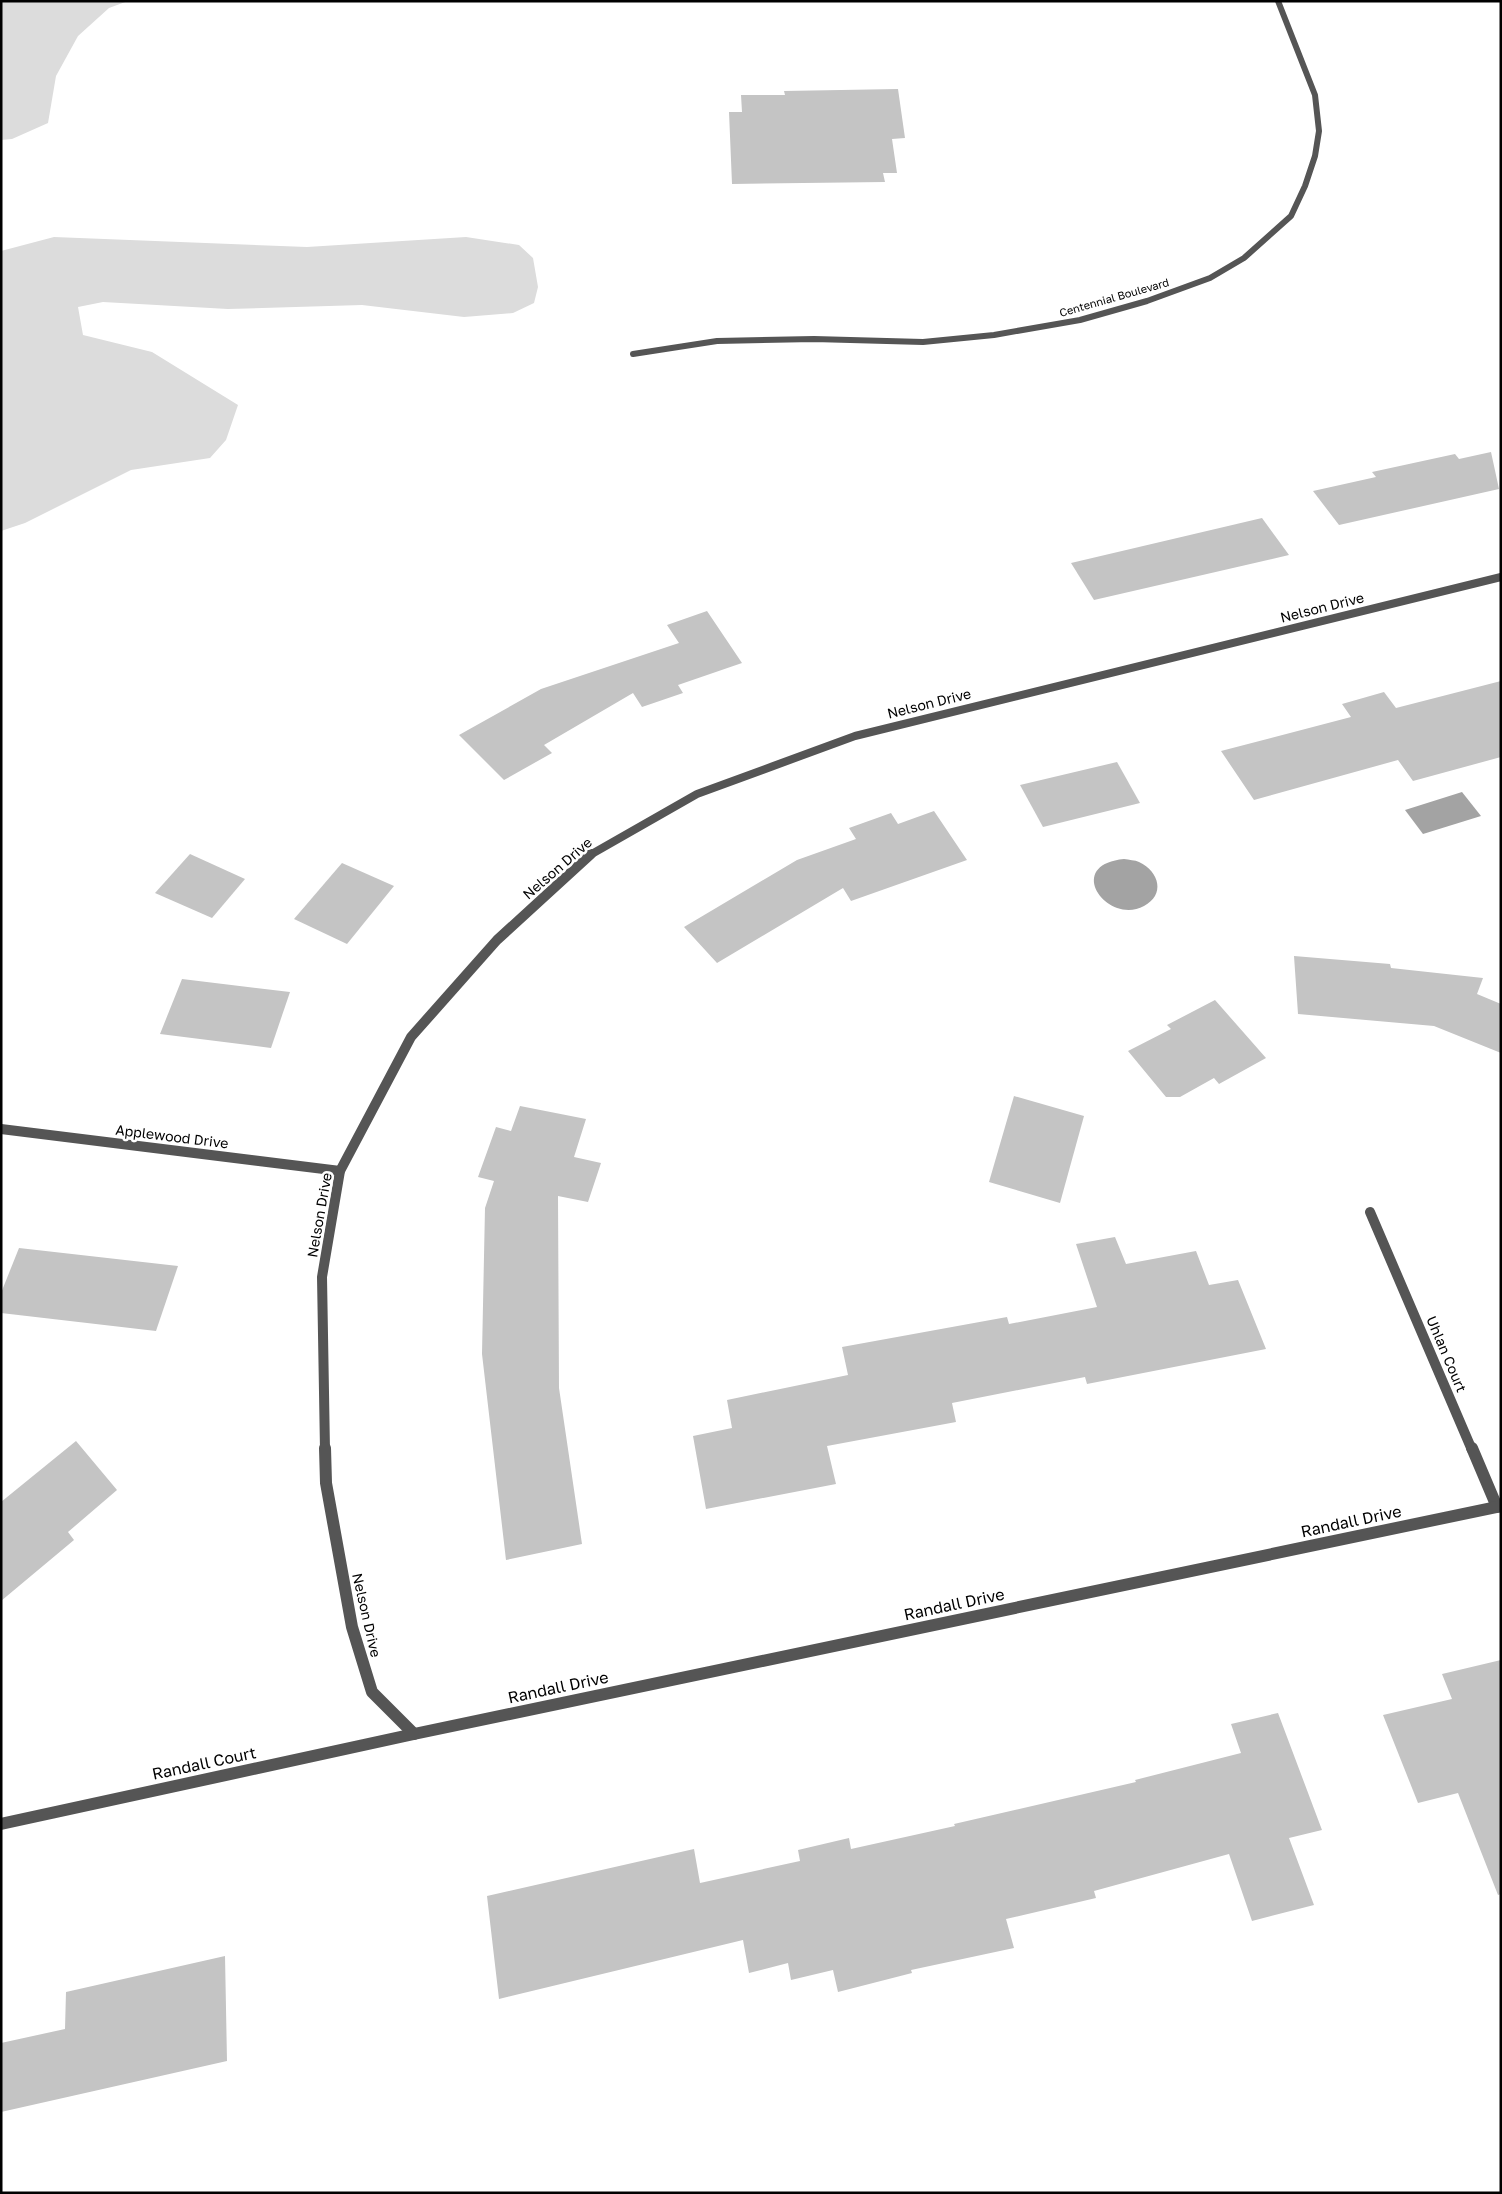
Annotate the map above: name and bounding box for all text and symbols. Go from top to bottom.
street label: Centennial Boulevard [1058,275,1170,319]
street label: Nelson Drive [1278,588,1366,626]
street label: Nelson Drive [885,684,973,722]
street label: Nelson Drive [519,833,595,903]
street label: Applewood Drive [115,1121,229,1151]
street label: Nelson Drive [303,1171,335,1259]
street label: Uhlan Court [1423,1313,1471,1395]
street label: Randall Drive [1299,1501,1403,1541]
street label: Nelson Drive [349,1571,385,1659]
street label: Randall Drive [902,1584,1006,1624]
street label: Randall Drive [506,1667,610,1707]
street label: Randall Court [150,1742,258,1784]

